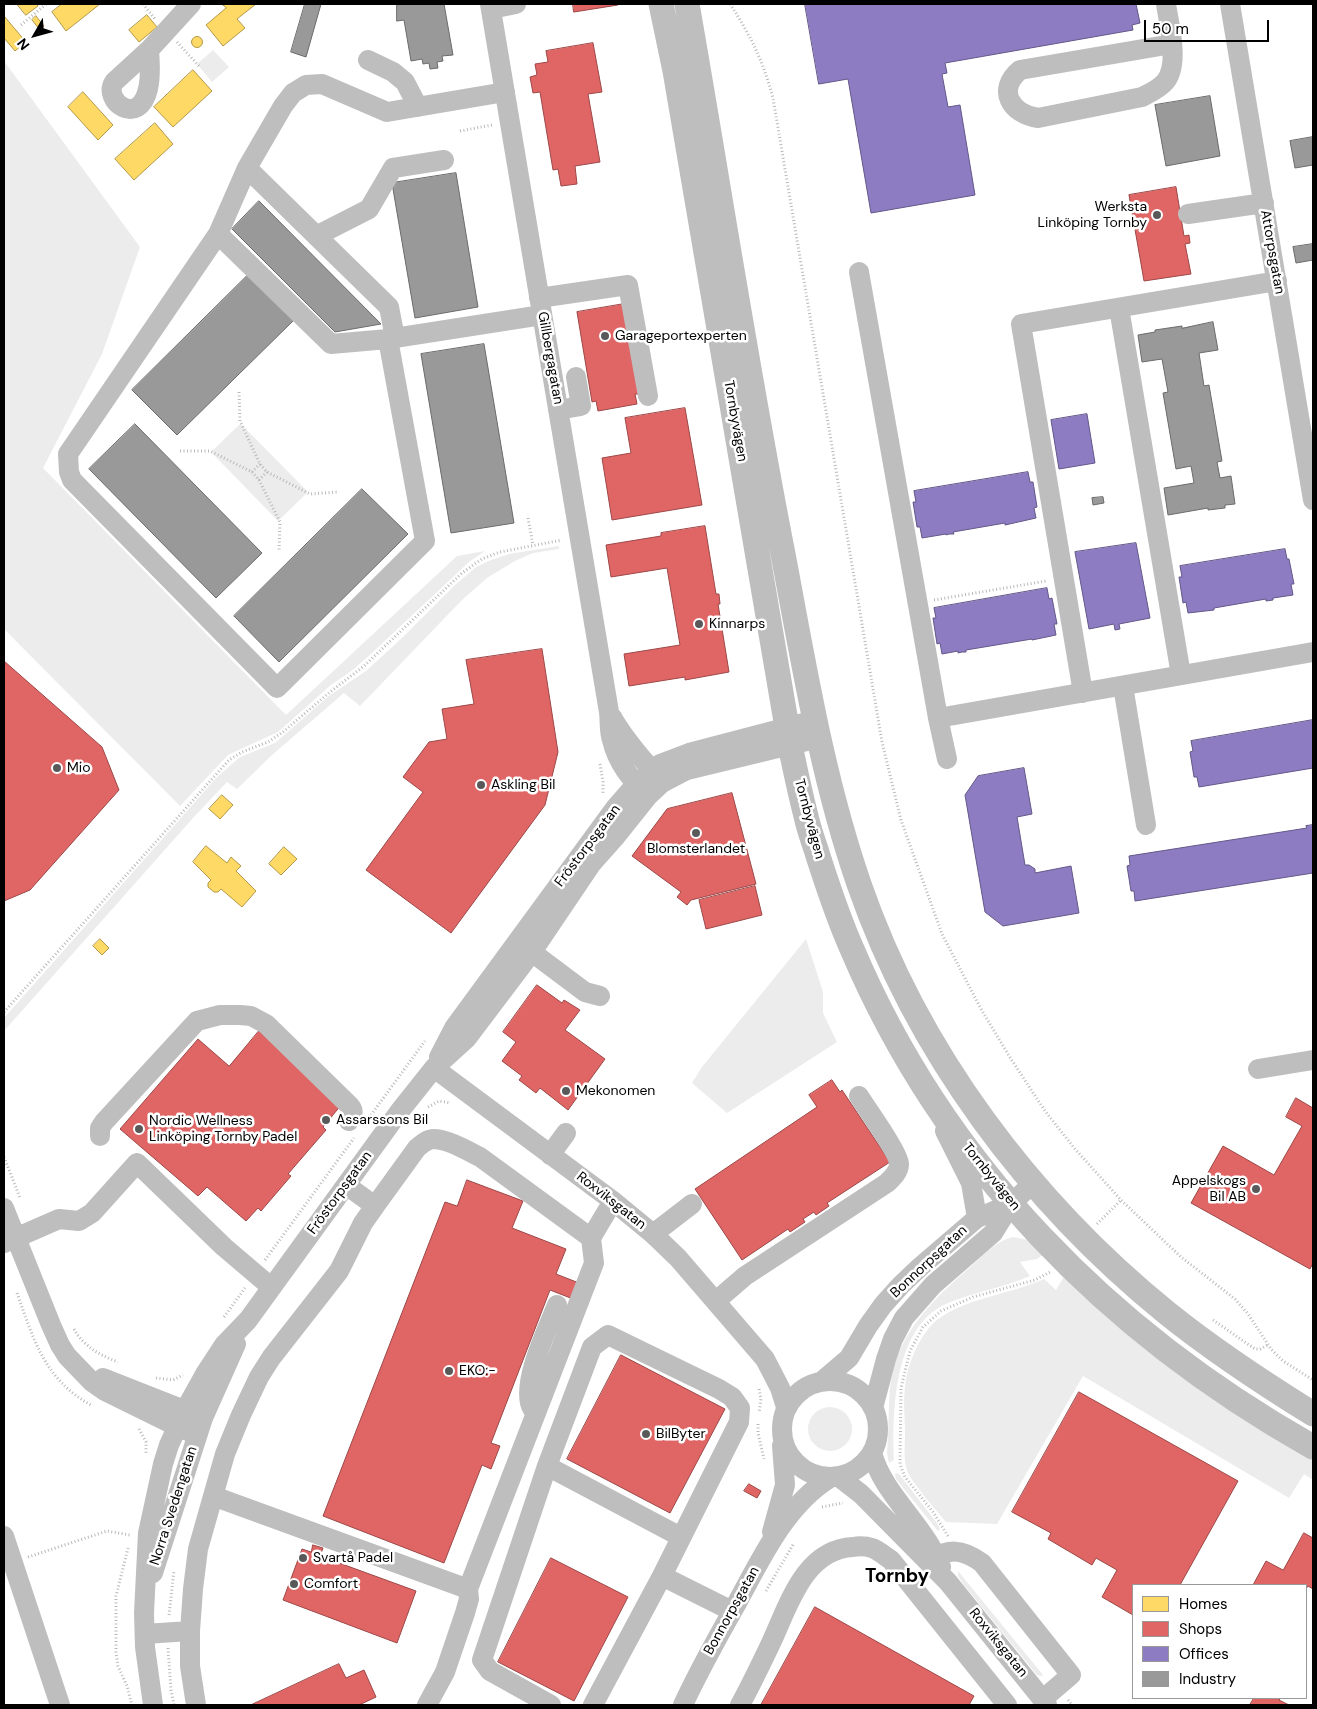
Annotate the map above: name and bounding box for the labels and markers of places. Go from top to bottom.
place label: Werksta Linköping Tornby [1038,199,1147,232]
marker: Werksta Linköping Tornby [1151,209,1163,221]
place label: Garageportexperten [615,328,747,344]
marker: Garageportexperten [599,330,611,342]
place label: Kinnarps [709,616,765,632]
marker: Kinnarps [693,618,705,630]
place label: Mio [67,760,90,776]
marker: Mio [51,762,63,774]
place label: Askling Bil [491,777,555,793]
marker: Askling Bil [475,779,487,791]
marker: Blomsterlandet [690,827,702,839]
place label: Blomsterlandet [647,841,745,857]
place label: Mekonomen [576,1083,655,1099]
marker: Mekonomen [560,1085,572,1097]
place label: Assarssons Bil [336,1112,428,1128]
place label: Nordic Wellness Linköping Tornby Padel [149,1113,297,1146]
marker: Assarssons Bil [320,1114,332,1126]
marker: Nordic Wellness Linköping Tornby Padel [133,1123,145,1135]
place label: Appelskogs Bil AB [1172,1173,1246,1206]
marker: Appelskogs Bil AB [1250,1183,1262,1195]
place label: EKO:- [459,1363,496,1379]
marker: EKO:- [443,1365,455,1377]
place label: BilByter [656,1426,706,1442]
marker: BilByter [640,1428,652,1440]
place label: Svartå Padel [313,1550,393,1566]
marker: Svartå Padel [297,1552,309,1564]
place label: Comfort [304,1576,358,1592]
marker: Comfort [288,1578,300,1590]

